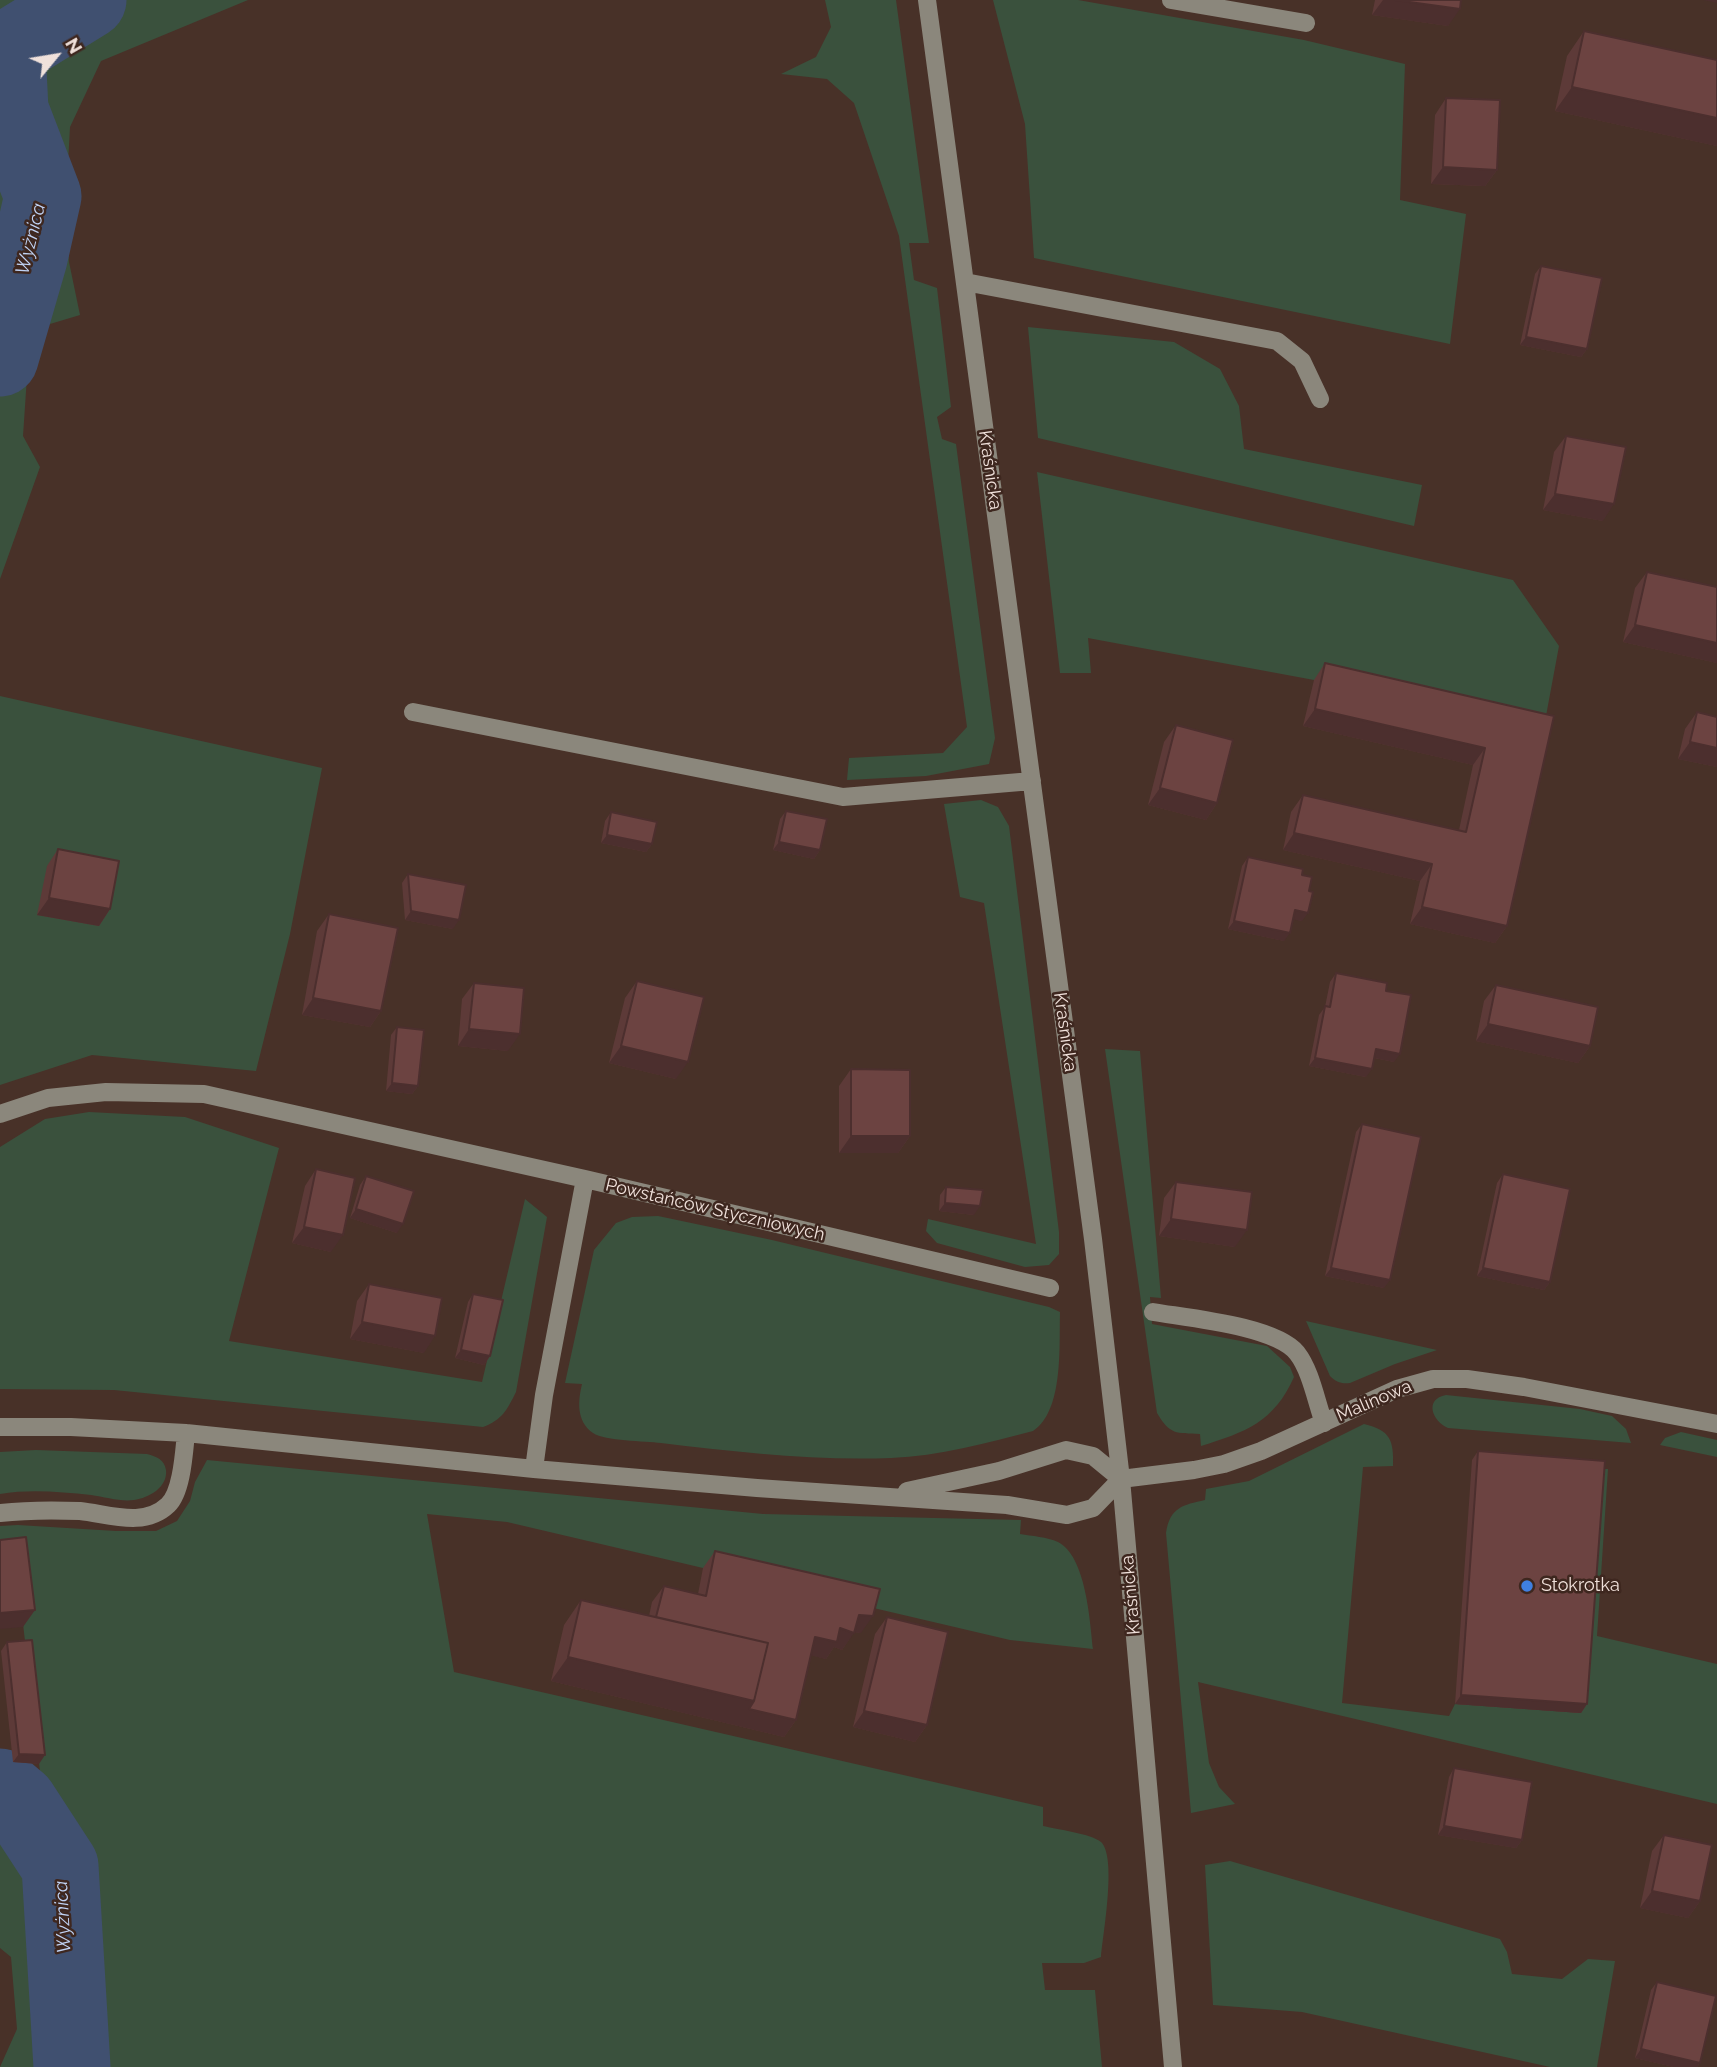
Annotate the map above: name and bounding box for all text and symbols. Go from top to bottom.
north arrow [21,21,91,91]
text: N [61,34,87,57]
water label: Wyżnica [11,201,51,277]
street label: Kraśnicka [974,429,1006,511]
street label: Kraśnicka [1049,991,1081,1073]
street label: Powstańców Styczniowych [603,1174,827,1246]
street label: Malinowa [1333,1376,1415,1426]
street label: Kraśnicka [1117,1554,1145,1636]
place label: Stokrotka [1541,1575,1620,1597]
marker: Stokrotka [1519,1578,1535,1594]
water label: Wyżnica [50,1880,76,1954]

